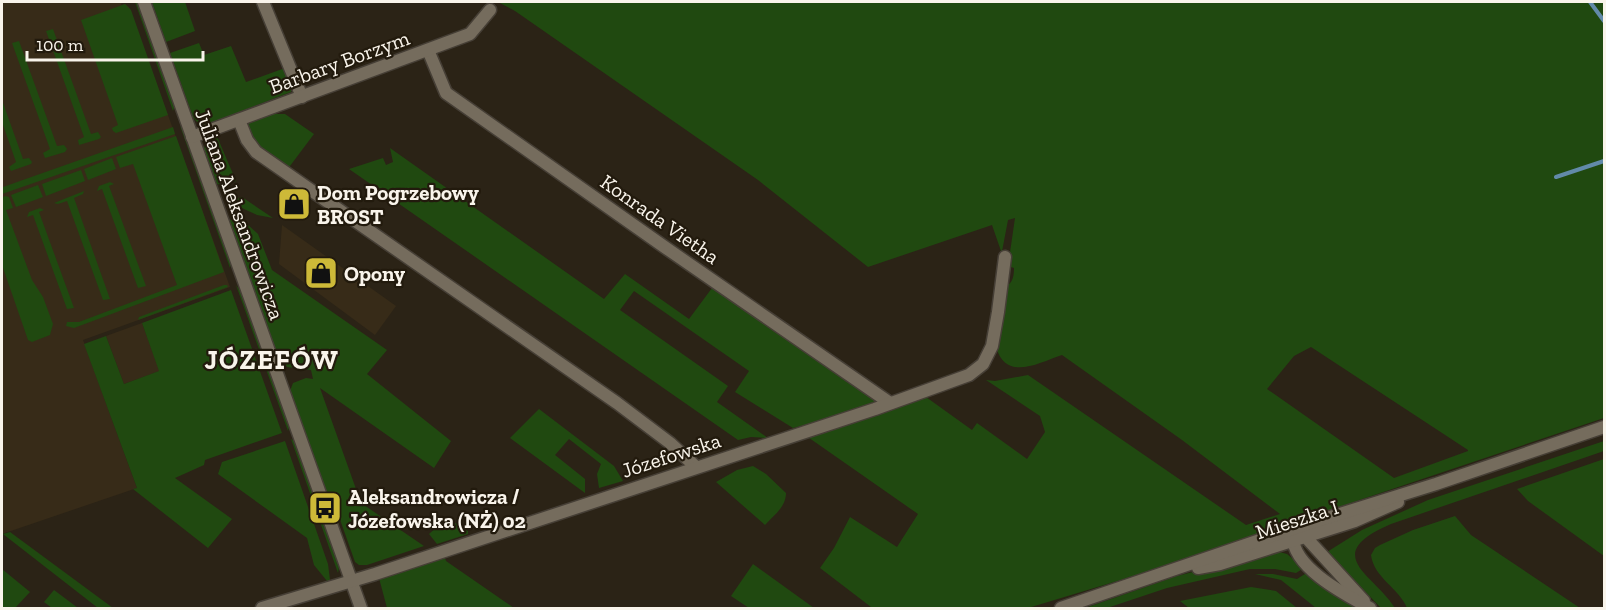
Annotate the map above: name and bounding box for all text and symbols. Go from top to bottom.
scale bar [27,24,202,62]
street label: Barbary Borzym [265,25,413,99]
text: 100 m [36,34,84,56]
street label: Juliana Aleksandrowicza [190,105,290,323]
street label: Konrada Vietha [596,169,724,269]
place label: Dom Pogrzebowy BROST [317,180,479,229]
shop icon: Dom Pogrzebowy BROST [276,186,312,222]
shop icon: Opony [303,255,339,291]
place label: Opony [344,261,405,286]
district label: JÓZEFÓW [205,344,339,376]
street label: Józefowska [618,427,724,483]
place label: Aleksandrowicza / Józefowska (NŻ) 02 [348,484,526,533]
bus stop icon: Aleksandrowicza / Józefowska (NŻ) 02 [307,490,343,526]
street label: Mieszka I [1252,494,1342,544]

